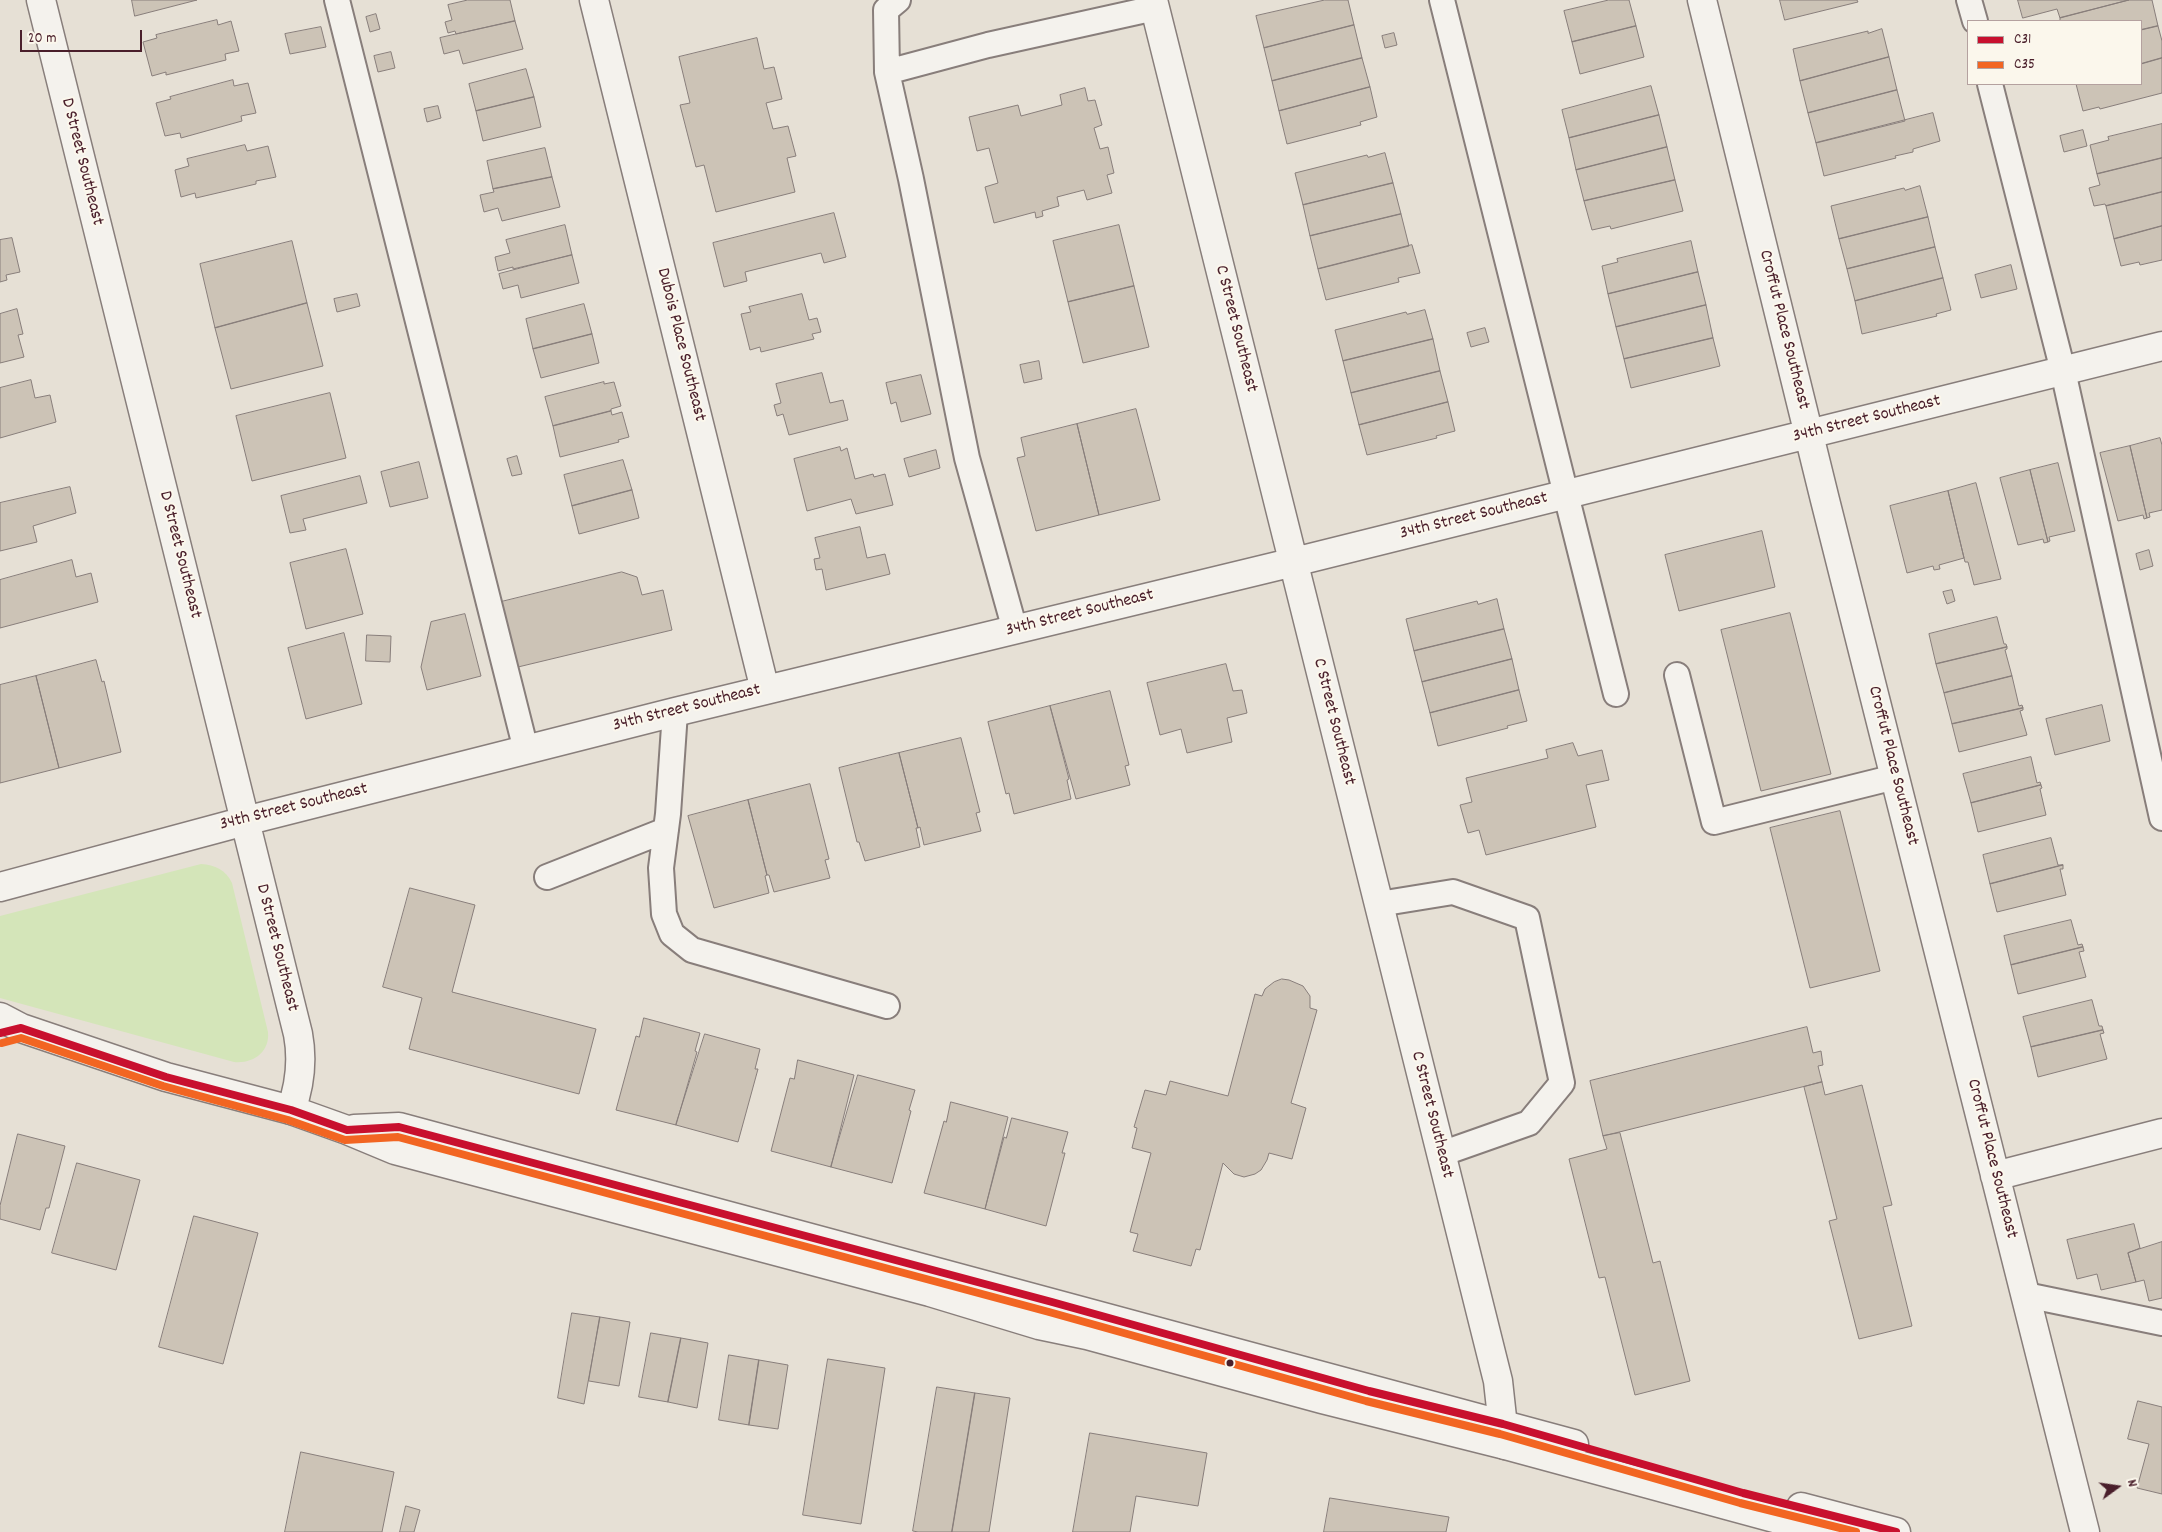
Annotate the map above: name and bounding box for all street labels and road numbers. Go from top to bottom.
street label: D Street Southeast [55,96,107,228]
street label: Croffut Place Southeast [1753,248,1813,412]
street label: C Street Southeast [1209,263,1261,395]
street label: Dubois Place Southeast [651,266,709,424]
street label: 34th Street Southeast [1791,391,1943,449]
street label: 34th Street Southeast [1398,488,1550,546]
street label: D Street Southeast [153,489,205,621]
street label: 34th Street Southeast [1004,585,1156,643]
street label: C Street Southeast [1307,656,1359,788]
street label: 34th Street Southeast [611,680,763,738]
street label: Croffut Place Southeast [1862,684,1922,848]
street label: 34th Street Southeast [218,779,370,837]
street label: D Street Southeast [250,882,302,1014]
street label: C Street Southeast [1405,1049,1457,1181]
street label: Croffut Place Southeast [1961,1077,2021,1241]

